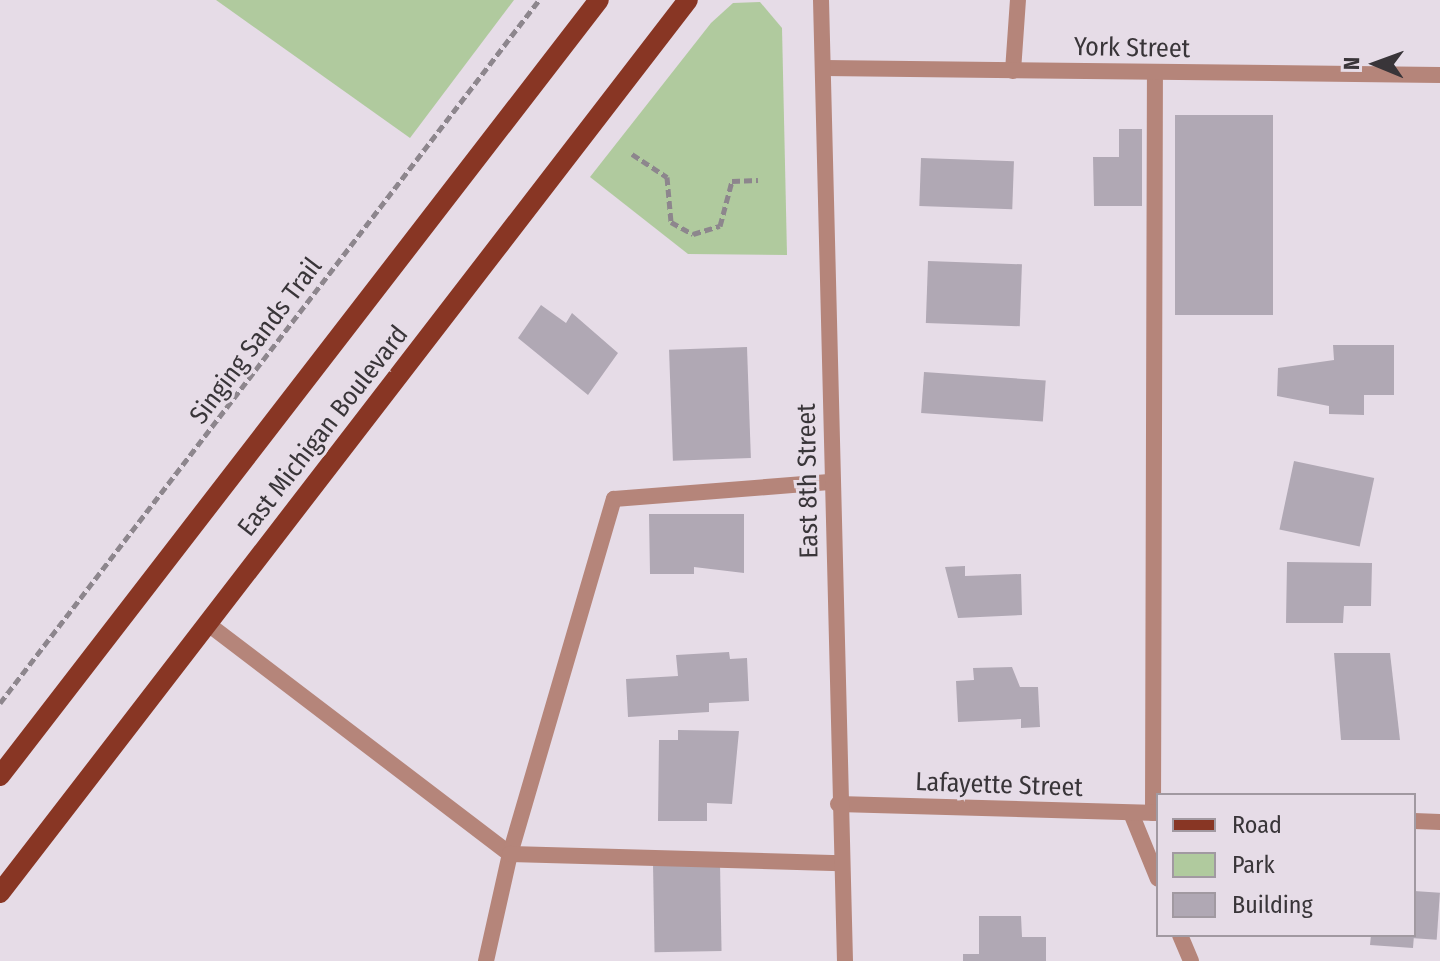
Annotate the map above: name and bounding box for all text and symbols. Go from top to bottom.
north arrow [1336,24,1416,104]
street label: York Street [1074,31,1190,65]
text: N [1338,57,1365,70]
street label: Singing Sands Trail [183,252,329,430]
street label: East Michigan Boulevard [231,320,415,542]
street label: East 8th Street [791,403,825,559]
street label: Lafayette Street [915,766,1083,804]
legend [1156,793,1416,937]
text: Road [1232,811,1282,839]
text: Park [1232,851,1275,879]
text: Building [1232,891,1313,919]

